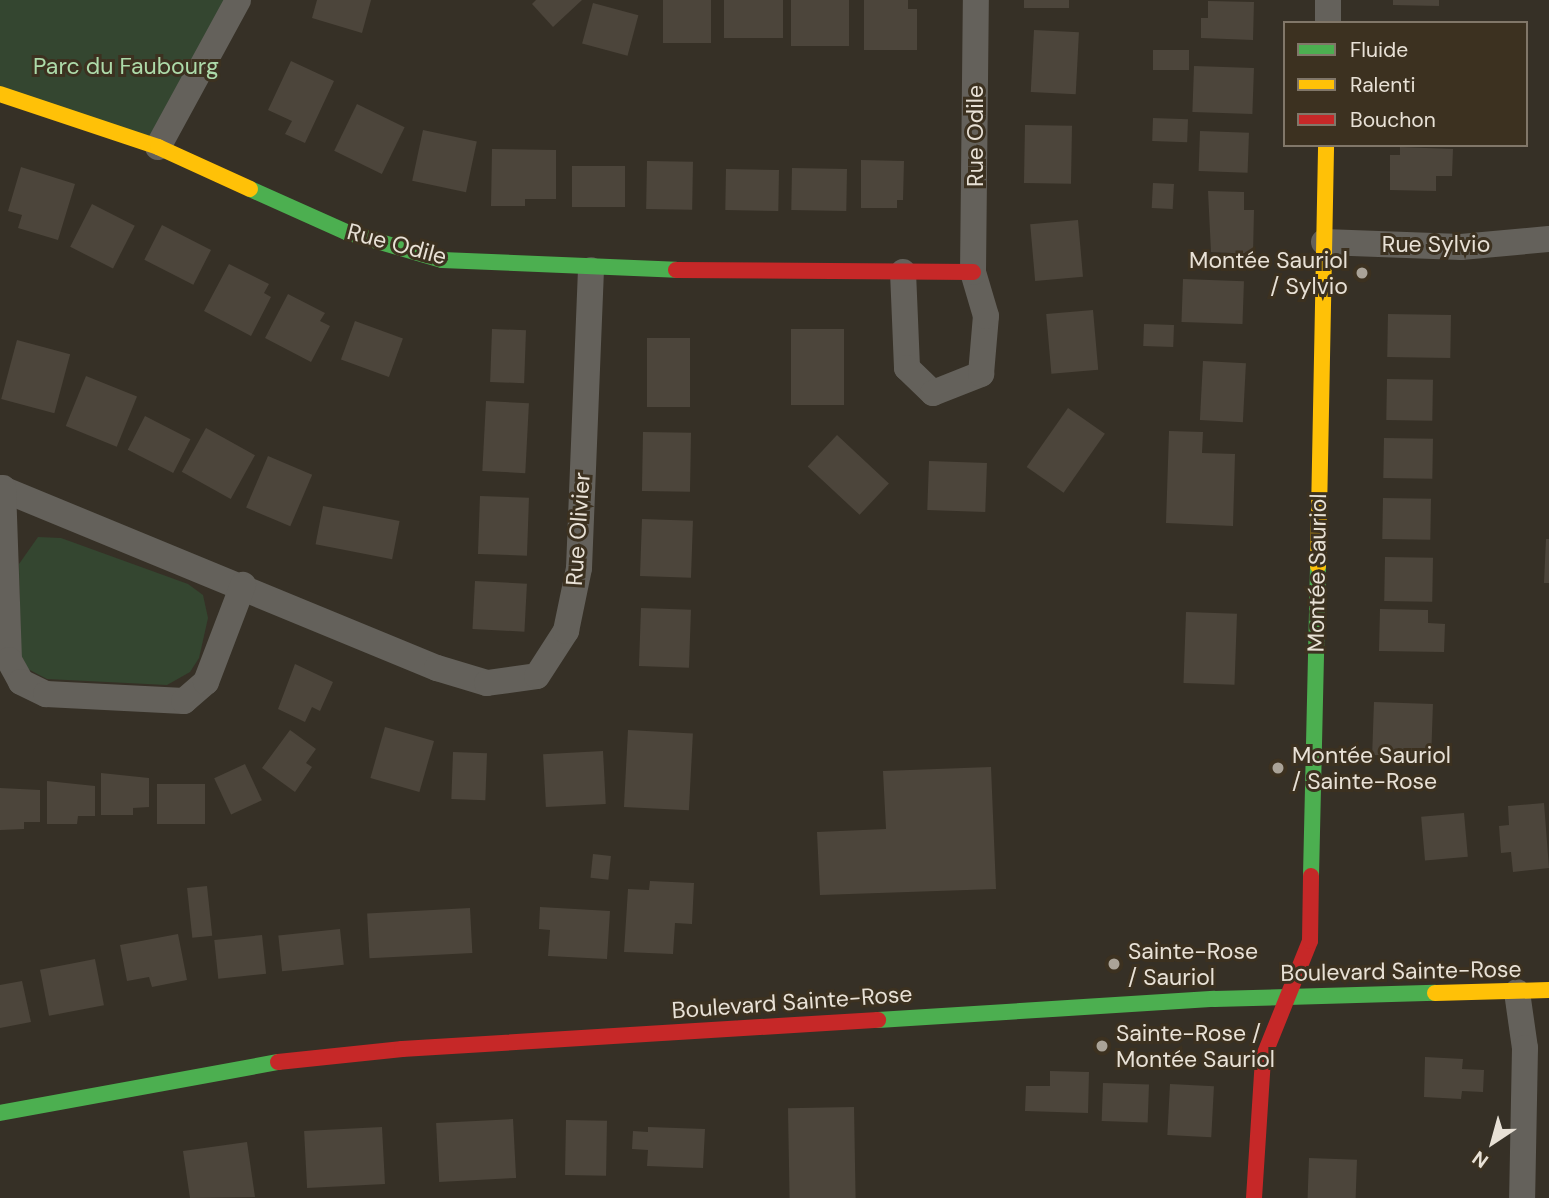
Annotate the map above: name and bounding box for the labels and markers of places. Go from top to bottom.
place label: Montée Sauriol / Sylvio [1189,246,1348,300]
marker: Montée Sauriol / Sylvio [1354,265,1370,281]
place label: Montée Sauriol / Sainte-Rose [1292,741,1451,795]
marker: Montée Sauriol / Sainte-Rose [1270,760,1286,776]
place label: Sainte-Rose / Sauriol [1128,937,1258,991]
marker: Sainte-Rose / Sauriol [1106,956,1122,972]
place label: Sainte-Rose / Montée Sauriol [1116,1019,1275,1073]
marker: Sainte-Rose / Montée Sauriol [1094,1038,1110,1054]

